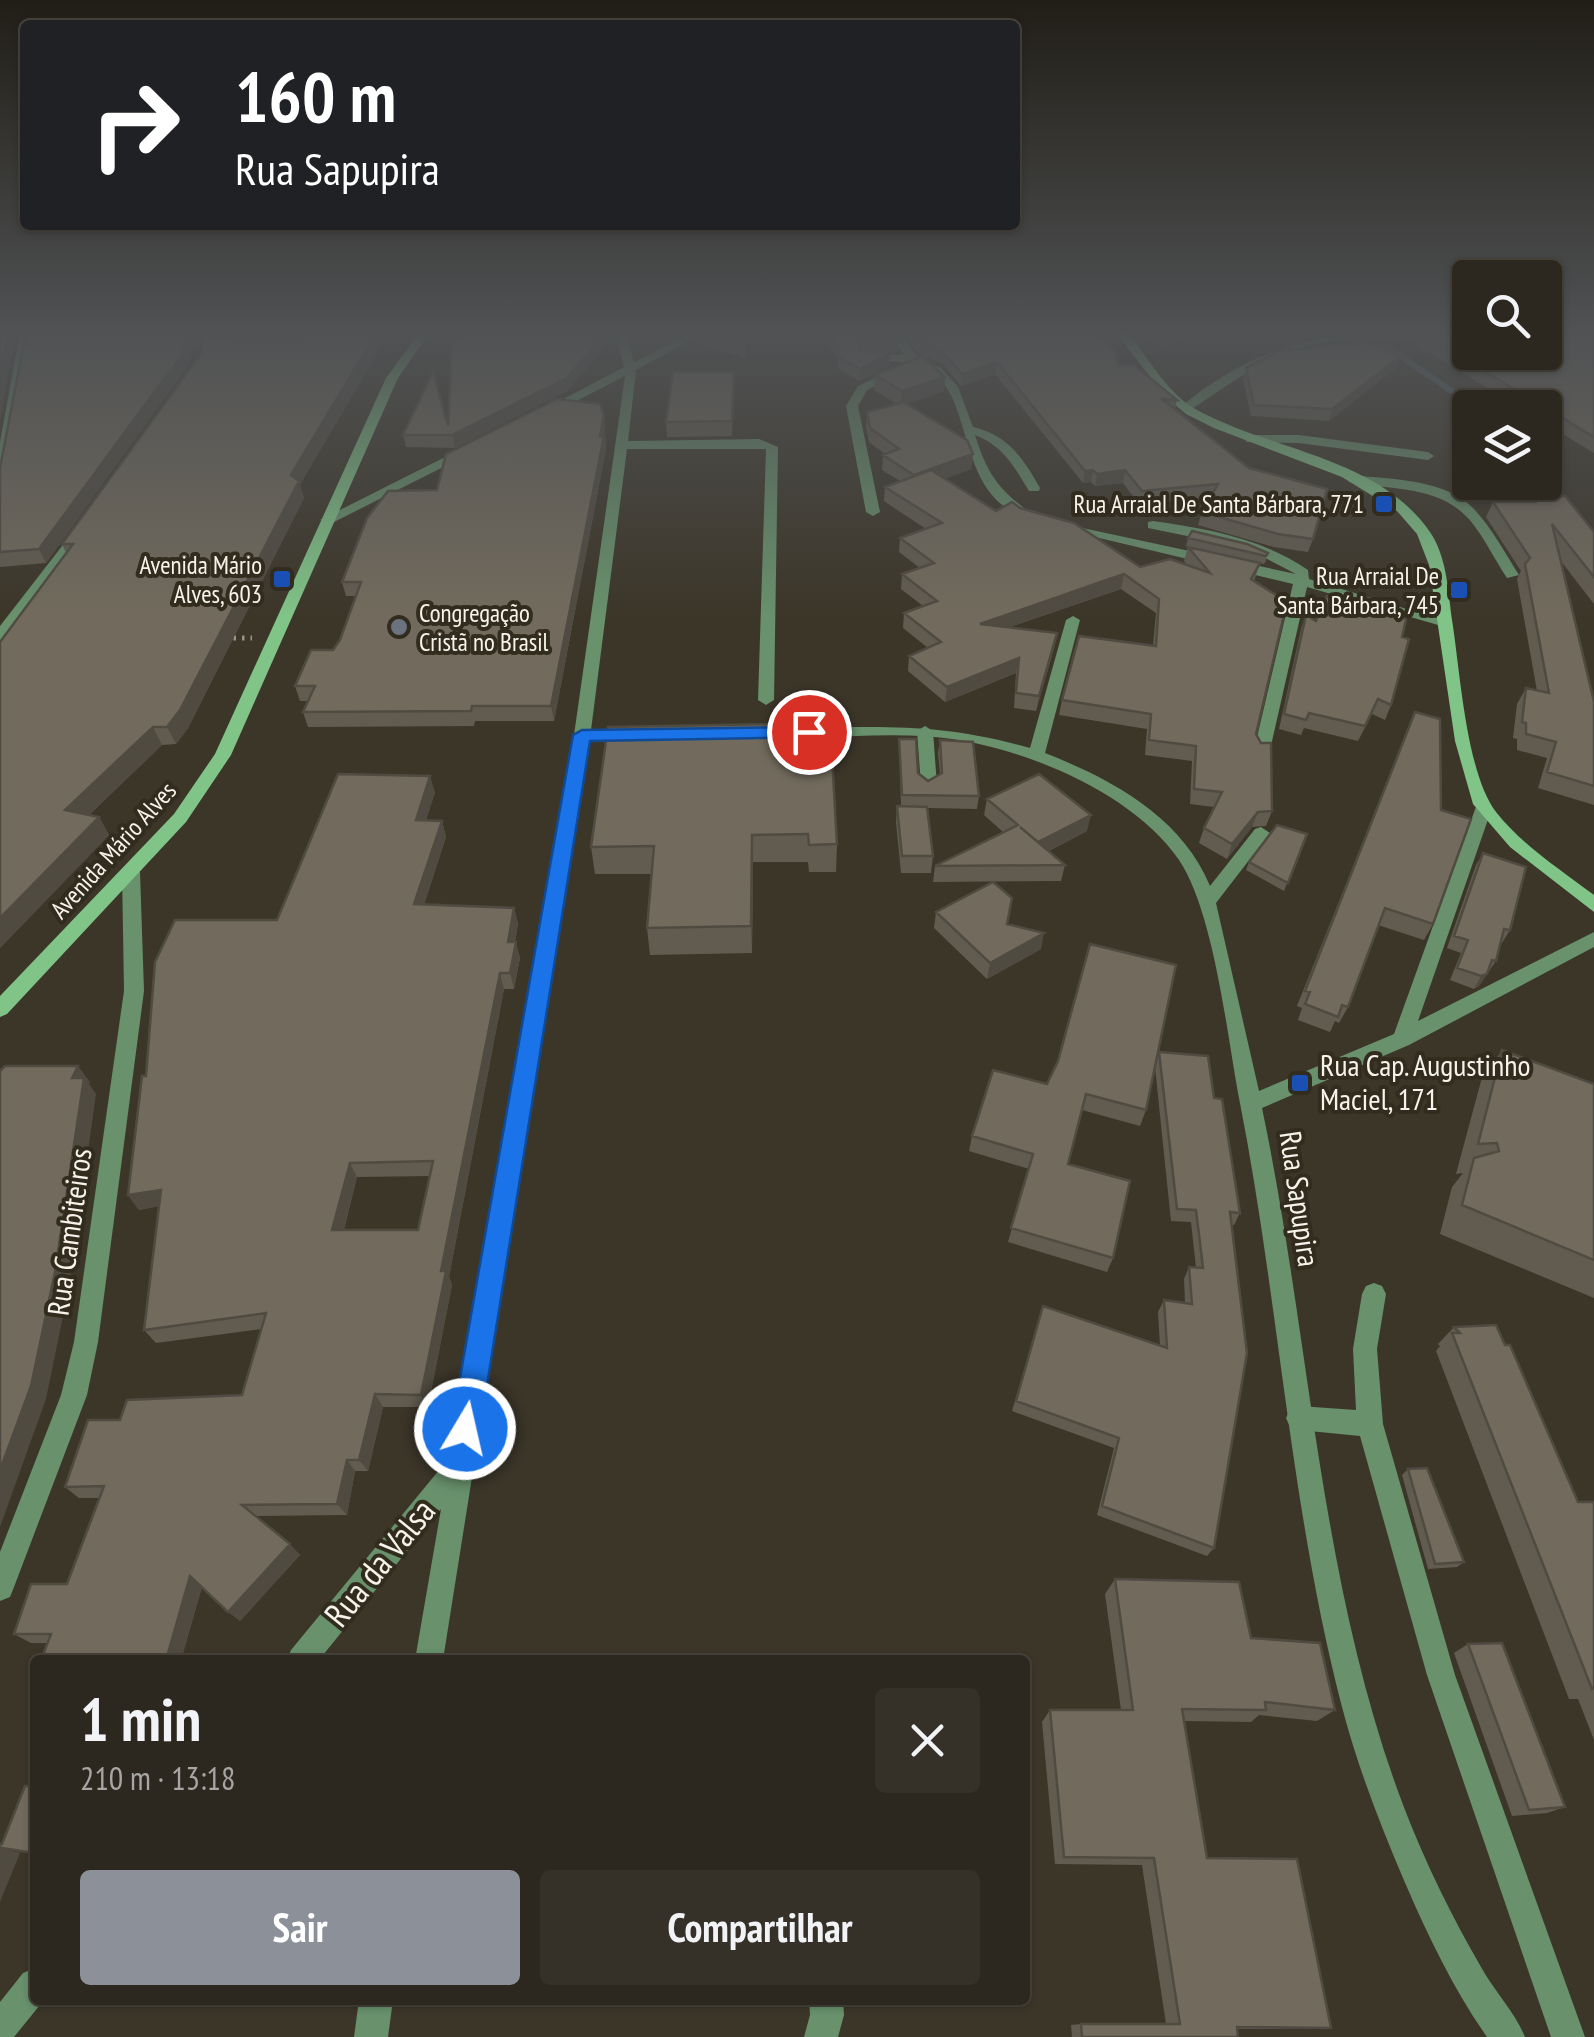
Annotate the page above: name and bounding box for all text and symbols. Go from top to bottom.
text: 160 m [235,51,396,141]
icon: right [70,60,200,190]
text: Rua Sapupira [235,139,440,197]
map controls [1452,260,1562,500]
button: search [1452,260,1562,370]
button: layers [1452,390,1562,500]
place label: Rua Arraial De Santa Bárbara, 771 [1073,488,1364,520]
marker: Rua Arraial De Santa Bárbara, 771 [1373,493,1395,515]
place label: Avenida Mário Alves, 603 [139,549,262,610]
place label: Rua Arraial De Santa Bárbara, 745 [1277,560,1439,621]
marker: Avenida Mário Alves, 603 [271,568,293,590]
marker: Rua Arraial De Santa Bárbara, 745 [1448,579,1470,601]
place label: Congregação Cristã no Brasil [419,597,549,658]
marker: Congregação Cristã no Brasil [388,616,410,638]
pin [767,690,852,775]
icon: arrive [782,705,837,760]
street label: Avenida Mário Alves [43,775,183,925]
place label: Rua Cap. Augustinho Maciel, 171 [1320,1045,1530,1118]
marker: Rua Cap. Augustinho Maciel, 171 [1289,1072,1311,1094]
street label: Rua Sapupira [1272,1128,1329,1269]
street label: Rua Cambiteiros [37,1146,100,1318]
position arrow [413,1377,517,1481]
street label: Rua da Valsa [314,1489,445,1636]
text: 1 min [80,1680,201,1758]
button: close [875,1688,980,1793]
text: 210 m · 13:18 [80,1757,235,1799]
button: Sair [80,1870,520,1985]
button: Compartilhar [540,1870,980,1985]

